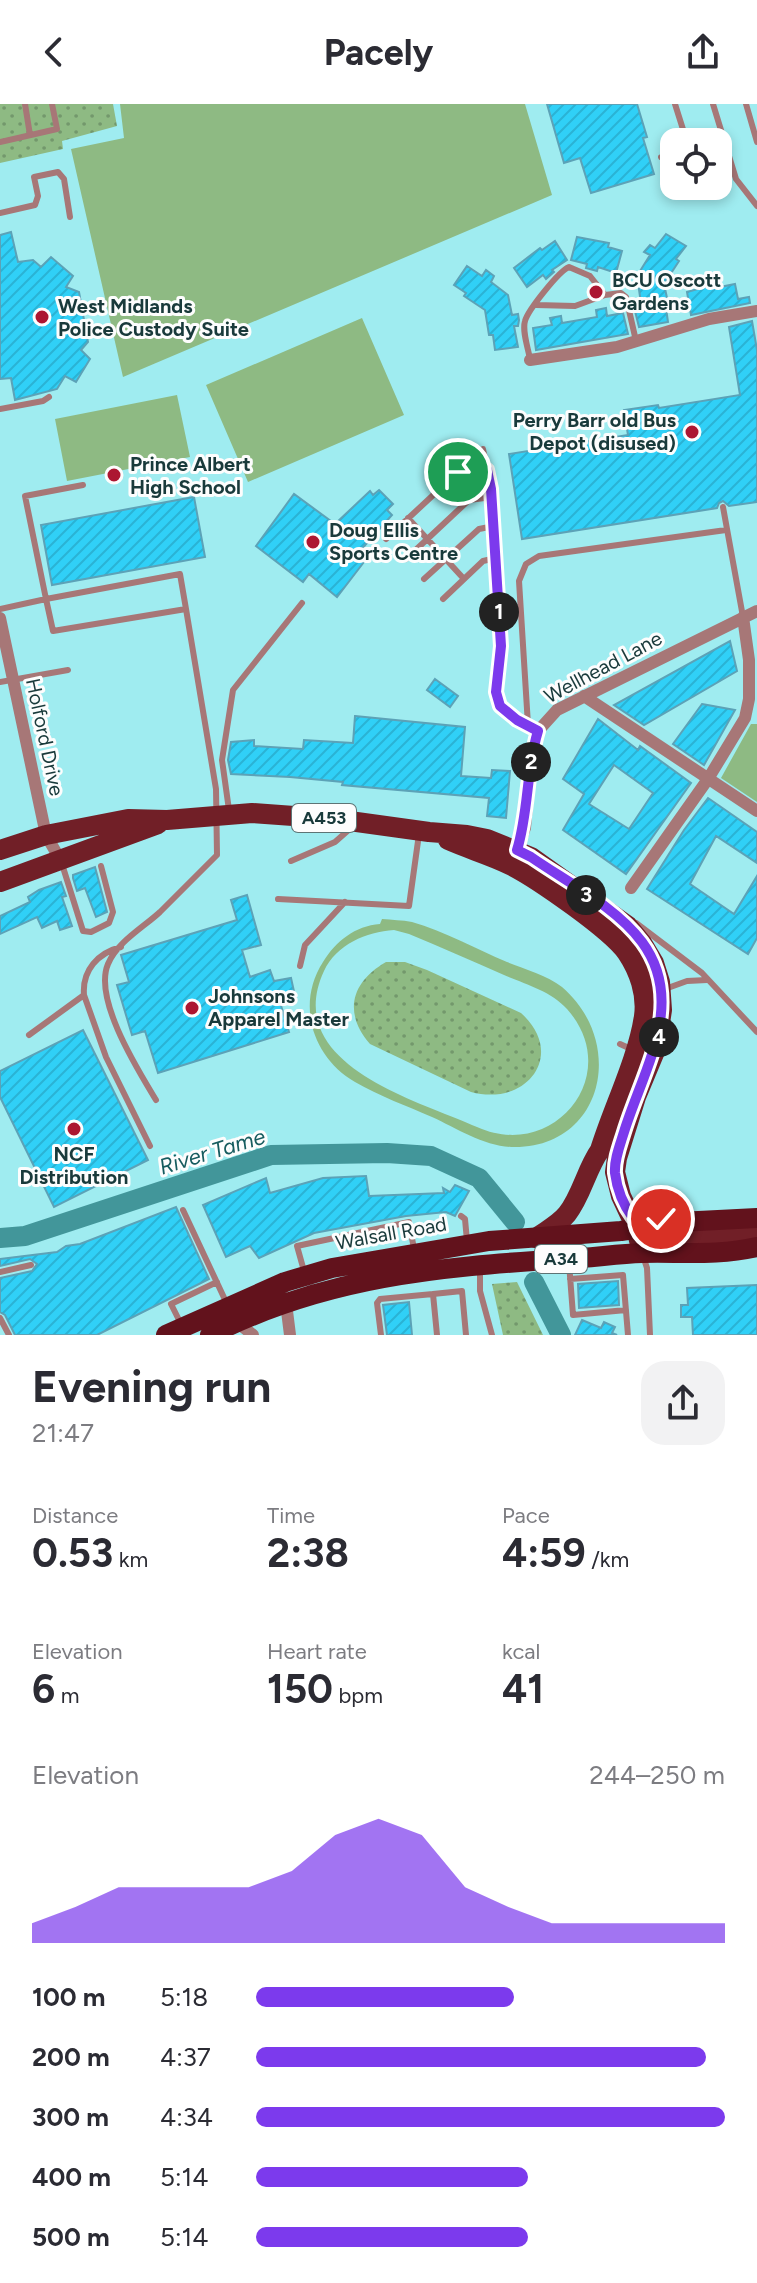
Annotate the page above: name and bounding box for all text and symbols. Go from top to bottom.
icon: back [32,30,76,74]
icon: share [681,30,725,74]
text: Pacely [324,31,433,74]
map controls [660,128,732,200]
button: locate [660,128,732,200]
place label: BCU Oscott Gardens [612,268,721,315]
marker: BCU Oscott Gardens [587,283,605,301]
place label: West Midlands Police Custody Suite [58,294,249,341]
marker: West Midlands Police Custody Suite [33,308,51,326]
place label: Perry Barr old Bus Depot (disused) [513,408,676,455]
marker: Perry Barr old Bus Depot (disused) [683,423,701,441]
pin [424,438,492,506]
icon: arrive [436,450,480,494]
place label: Prince Albert High School [130,452,251,499]
marker: Prince Albert High School [105,466,123,484]
place label: Doug Ellis Sports Centre [329,518,458,565]
marker: Doug Ellis Sports Centre [304,533,322,551]
pin: 1 [479,592,519,632]
text: 1 [494,598,504,625]
street label: Wellhead Lane [540,626,666,708]
street label: Holford Drive [21,676,69,798]
pin: 2 [511,742,551,782]
text: 2 [525,748,537,775]
road number: A453 [292,804,356,832]
pin: 3 [566,875,606,915]
text: 3 [580,881,592,908]
place label: Johnsons Apparel Master [208,984,349,1031]
marker: Johnsons Apparel Master [183,999,201,1017]
pin: 4 [639,1017,679,1057]
text: 4 [652,1023,666,1050]
marker: NCF Distribution [65,1120,83,1138]
water label: River Tame [156,1123,268,1180]
place label: NCF Distribution [20,1142,128,1189]
pin [627,1185,695,1253]
icon: check [639,1197,683,1241]
street label: Walsall Road [334,1211,448,1255]
road number: A34 [535,1245,587,1273]
text: Evening run [32,1360,271,1413]
button: share [641,1361,725,1445]
text: 21:47 [32,1417,94,1449]
text: Distance [32,1502,118,1529]
text: Time [267,1502,315,1529]
text: Pace [502,1502,550,1529]
text: 0.53 [32,1529,113,1577]
text: 2:38 [267,1529,349,1577]
text: 4:59 [502,1529,586,1577]
text: km [113,1546,148,1573]
text: /km [586,1546,629,1573]
text: Elevation [32,1638,122,1665]
text: Heart rate [267,1638,367,1665]
text: kcal [502,1638,540,1665]
text: 6 [32,1665,55,1713]
text: 150 [267,1665,333,1713]
text: 41 [502,1665,544,1713]
text: m [55,1682,79,1709]
text: bpm [333,1682,383,1709]
text: Elevation [32,1759,139,1791]
text: 244–250 m [589,1759,725,1791]
text: 100 m [32,1981,106,2013]
text: 5:18 [160,1981,208,2013]
text: 200 m [32,2041,110,2073]
text: 4:37 [160,2041,211,2073]
text: 300 m [32,2101,109,2133]
text: 4:34 [160,2101,213,2133]
text: 400 m [32,2161,111,2193]
text: 5:14 [160,2161,208,2193]
text: 500 m [32,2221,110,2253]
text: 5:14 [160,2221,208,2253]

